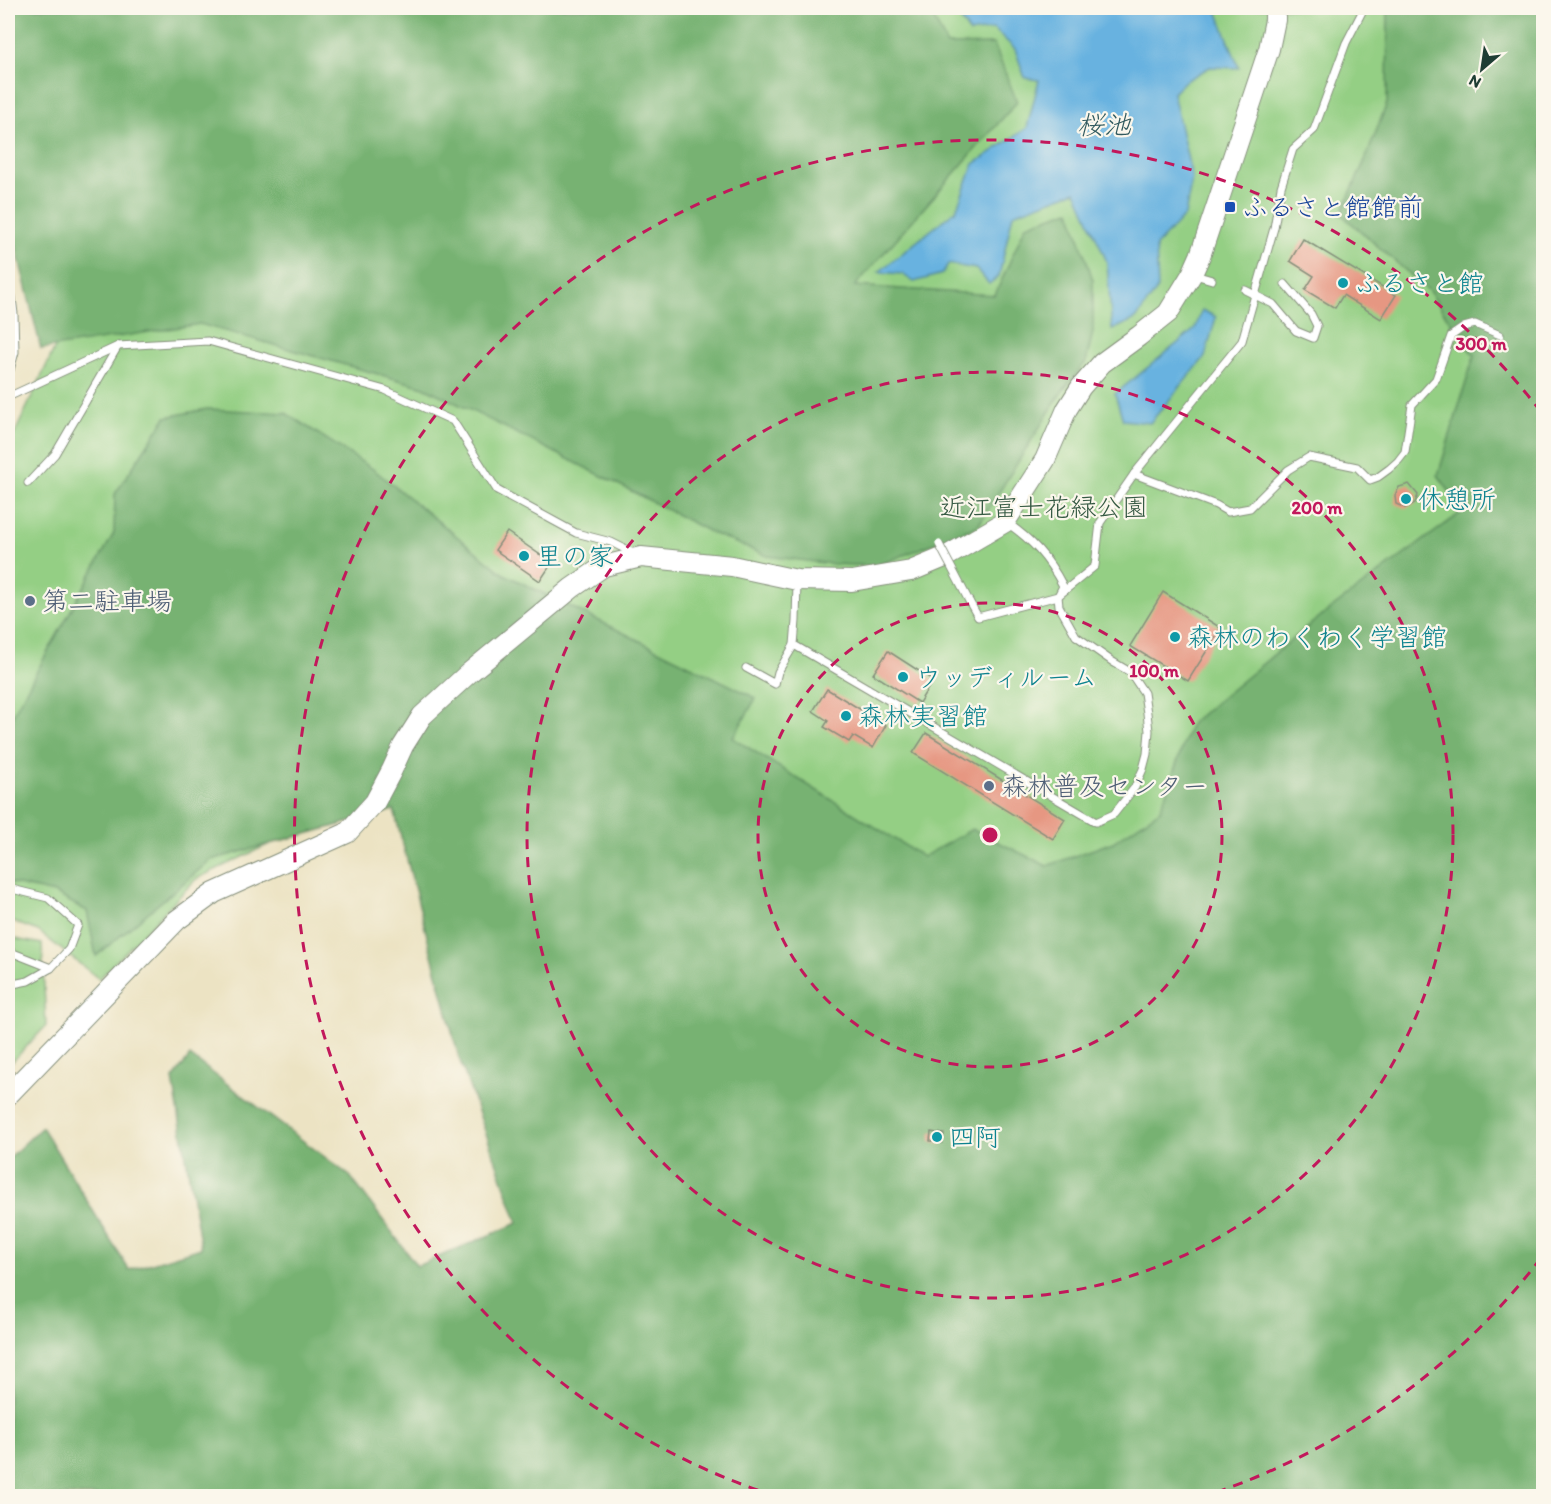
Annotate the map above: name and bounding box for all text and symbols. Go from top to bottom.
north arrow [1452,39,1512,99]
text: N [1466,71,1484,93]
water label: 桜池 [1077,108,1132,141]
place label: ふるさと館館前 [1242,191,1423,223]
marker: ふるさと館館前 [1223,200,1237,214]
place label: ふるさと館 [1355,267,1484,299]
marker: ふるさと館 [1336,276,1350,290]
text: 300 m [1455,333,1507,355]
place label: 休憩所 [1418,483,1496,515]
park label: 近江富士花緑公園 [940,491,1148,523]
marker: 休憩所 [1399,492,1413,506]
text: 200 m [1292,497,1343,519]
place label: 里の家 [536,540,614,572]
marker: 里の家 [517,549,531,563]
place label: 第二駐車場 [42,585,172,617]
marker: 第二駐車場 [23,594,37,608]
place label: 森林のわくわく学習館 [1187,621,1447,653]
marker: 森林のわくわく学習館 [1168,630,1182,644]
text: 100 m [1129,660,1180,682]
place label: ウッディルーム [915,661,1097,693]
marker: ウッディルーム [896,670,910,684]
place label: 森林実習館 [858,700,988,732]
marker: 森林実習館 [839,709,853,723]
place label: 森林普及センター [1001,770,1208,802]
marker: 森林普及センター [982,779,996,793]
centre of rings [980,825,1000,845]
place label: 四阿 [949,1121,1001,1153]
marker: 四阿 [930,1130,944,1144]

